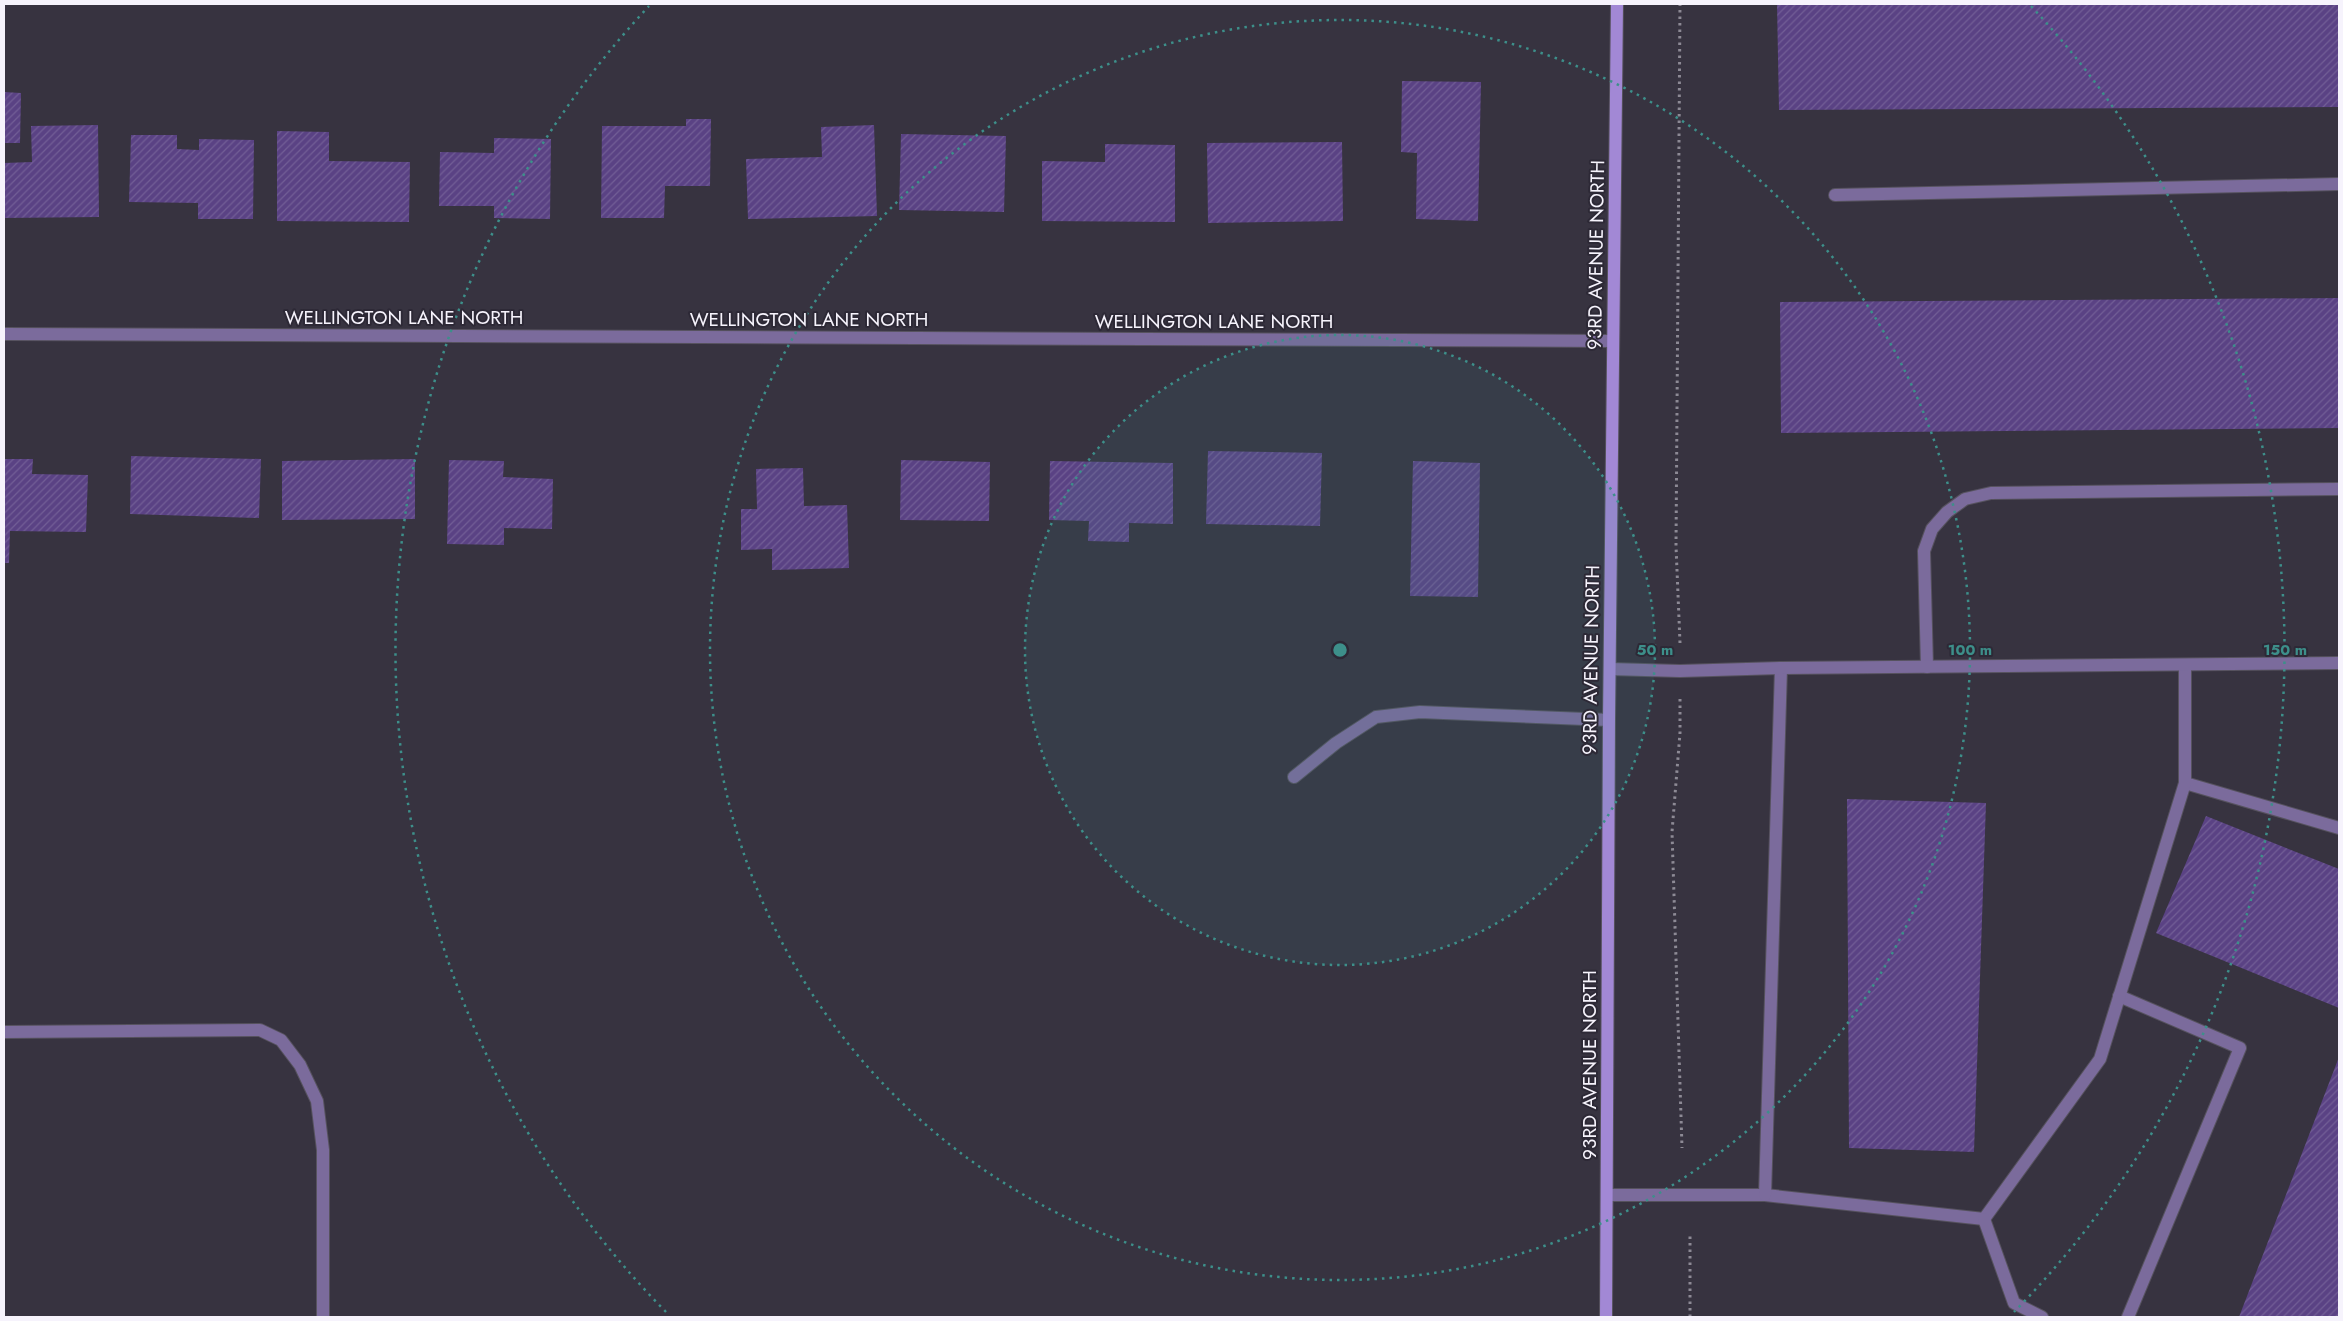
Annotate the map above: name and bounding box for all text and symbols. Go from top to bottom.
street label: 93RD AVENUE NORTH [1581,160,1611,350]
street label: WELLINGTON LANE NORTH [285,304,523,331]
street label: WELLINGTON LANE NORTH [690,306,928,333]
street label: WELLINGTON LANE NORTH [1095,308,1333,335]
street label: 93RD AVENUE NORTH [1576,565,1606,755]
text: 50 m [1637,639,1673,661]
text: 100 m [1948,639,1992,661]
text: 150 m [2263,639,2307,661]
centre of rings [1331,641,1349,659]
street label: 93RD AVENUE NORTH [1576,970,1603,1160]

